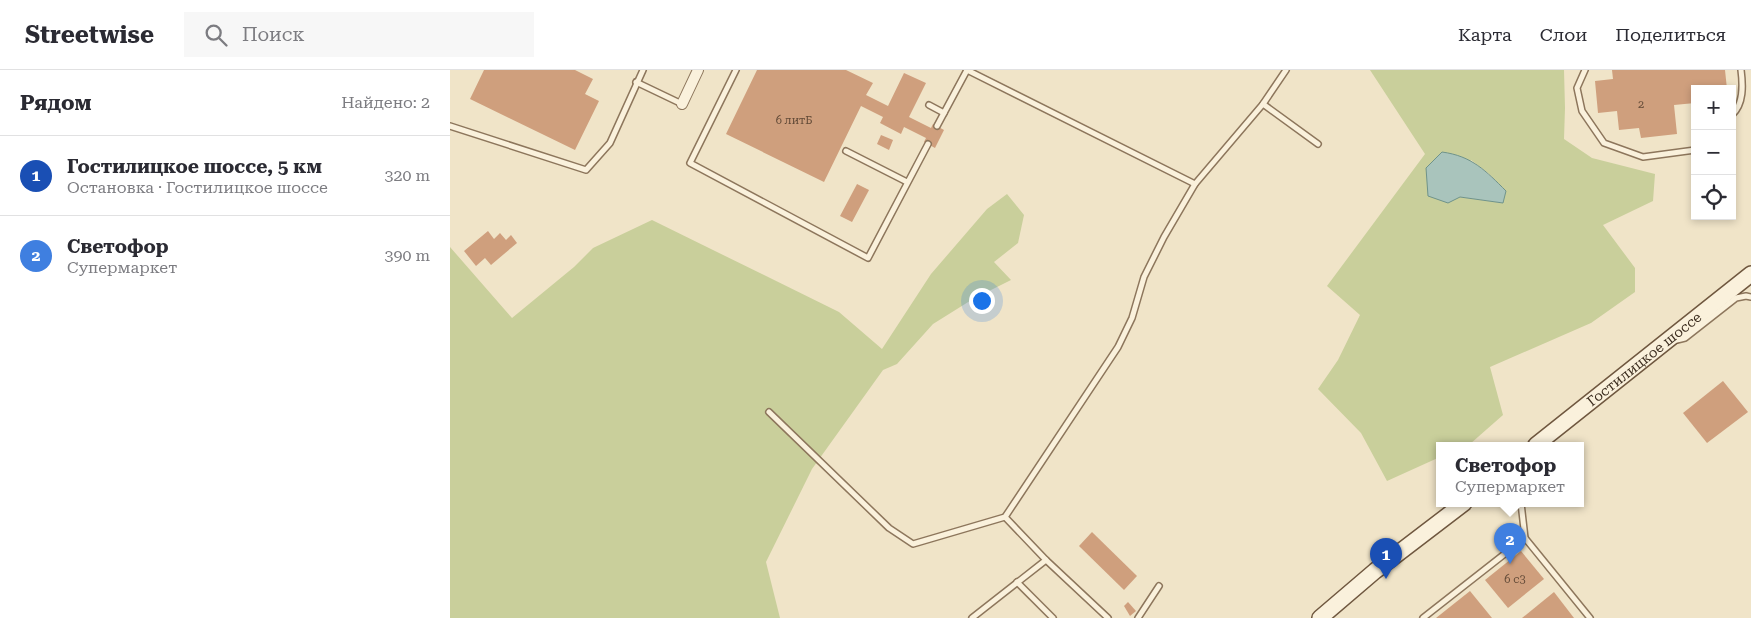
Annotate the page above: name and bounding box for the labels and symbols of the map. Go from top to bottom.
house number: 2 [1638,98,1644,111]
house number: 6 литБ [776,114,812,127]
your location [969,288,995,314]
street label: Гостилицкое шоссе [1584,309,1705,409]
pin: 2 [1494,523,1526,564]
pin: 1 [1370,538,1402,579]
house number: 6 с3 [1504,573,1526,586]

